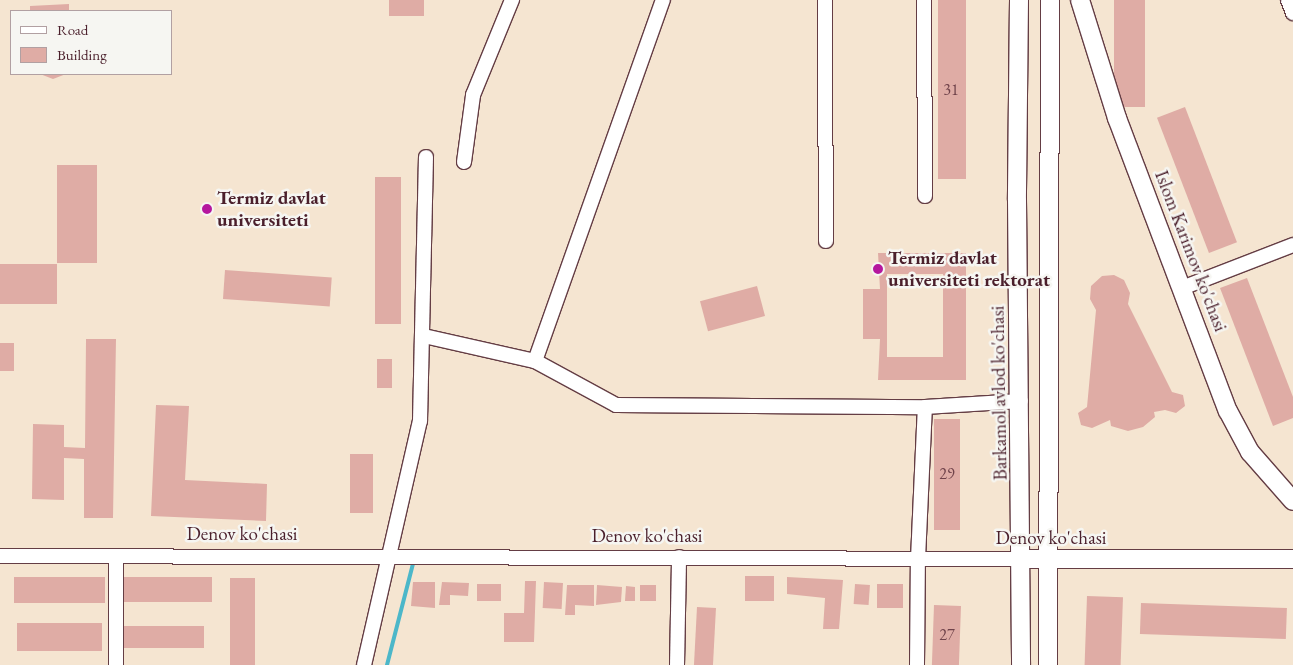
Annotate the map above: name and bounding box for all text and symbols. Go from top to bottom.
legend [10,10,172,75]
text: Road [57,20,88,39]
text: Building [57,45,107,64]
house number: 31 [943,80,959,100]
street label: Islom Karimov ko'chasi [1150,167,1232,335]
place label: Termiz davlat universiteti [217,187,326,231]
marker: Termiz davlat universiteti [201,203,213,215]
place label: Termiz davlat universiteti rektorat [888,247,1050,291]
marker: Termiz davlat universiteti rektorat [872,263,884,275]
street label: Barkamol avlod ko'chasi [986,305,1012,481]
house number: 29 [939,464,955,484]
street label: Denov ko'chasi [186,523,298,545]
street label: Denov ko'chasi [591,525,703,547]
street label: Denov ko'chasi [995,527,1107,549]
house number: 27 [939,625,955,645]

